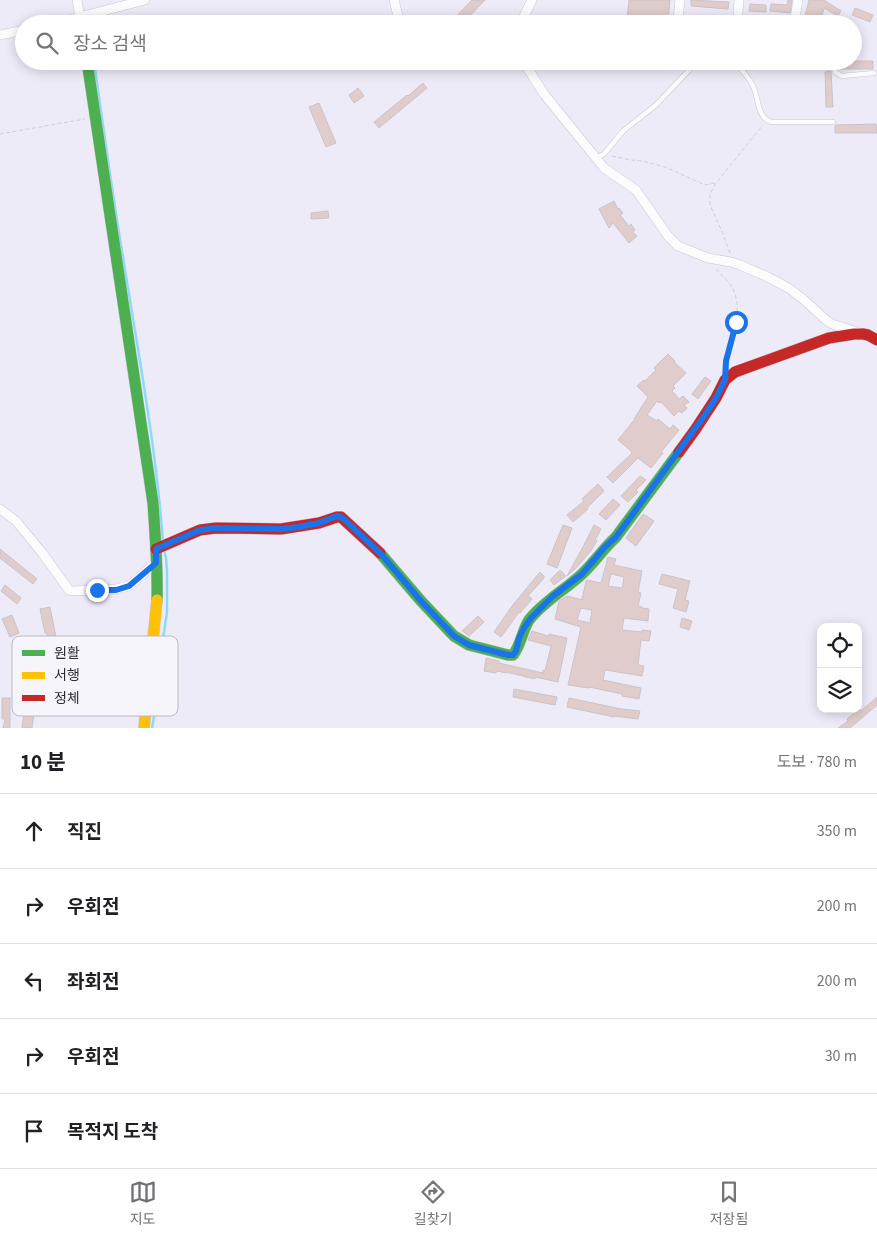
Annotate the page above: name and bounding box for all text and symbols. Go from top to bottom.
search box [15,15,862,70]
icon: search [33,29,61,57]
text: 장소 검색 [73,31,147,58]
route start [725,311,748,334]
route end [86,579,109,602]
map controls [817,623,862,713]
button: locate [817,623,862,668]
legend [12,636,178,716]
text: 원활 [54,644,80,664]
text: 서행 [54,666,80,686]
button: layers [817,668,862,713]
text: 정체 [54,689,80,709]
text: 10 분 [20,747,66,777]
text: 도보 · 780 m [777,751,857,773]
icon: ahead [20,817,48,845]
text: 직진 [67,819,102,846]
text: 350 m [817,820,857,842]
icon: right [20,892,48,920]
text: 우회전 [67,894,119,921]
text: 200 m [817,895,857,917]
icon: left [20,967,48,995]
text: 좌회전 [67,969,119,996]
text: 200 m [817,970,857,992]
icon: right [20,1042,48,1070]
text: 우회전 [67,1044,119,1071]
text: 30 m [825,1045,857,1067]
icon: arrive [20,1117,48,1145]
text: 목적지 도착 [67,1119,158,1146]
tab: 지도 [129,1178,157,1230]
tab: 길찾기 [414,1178,452,1230]
tab: 저장됨 [710,1178,748,1230]

